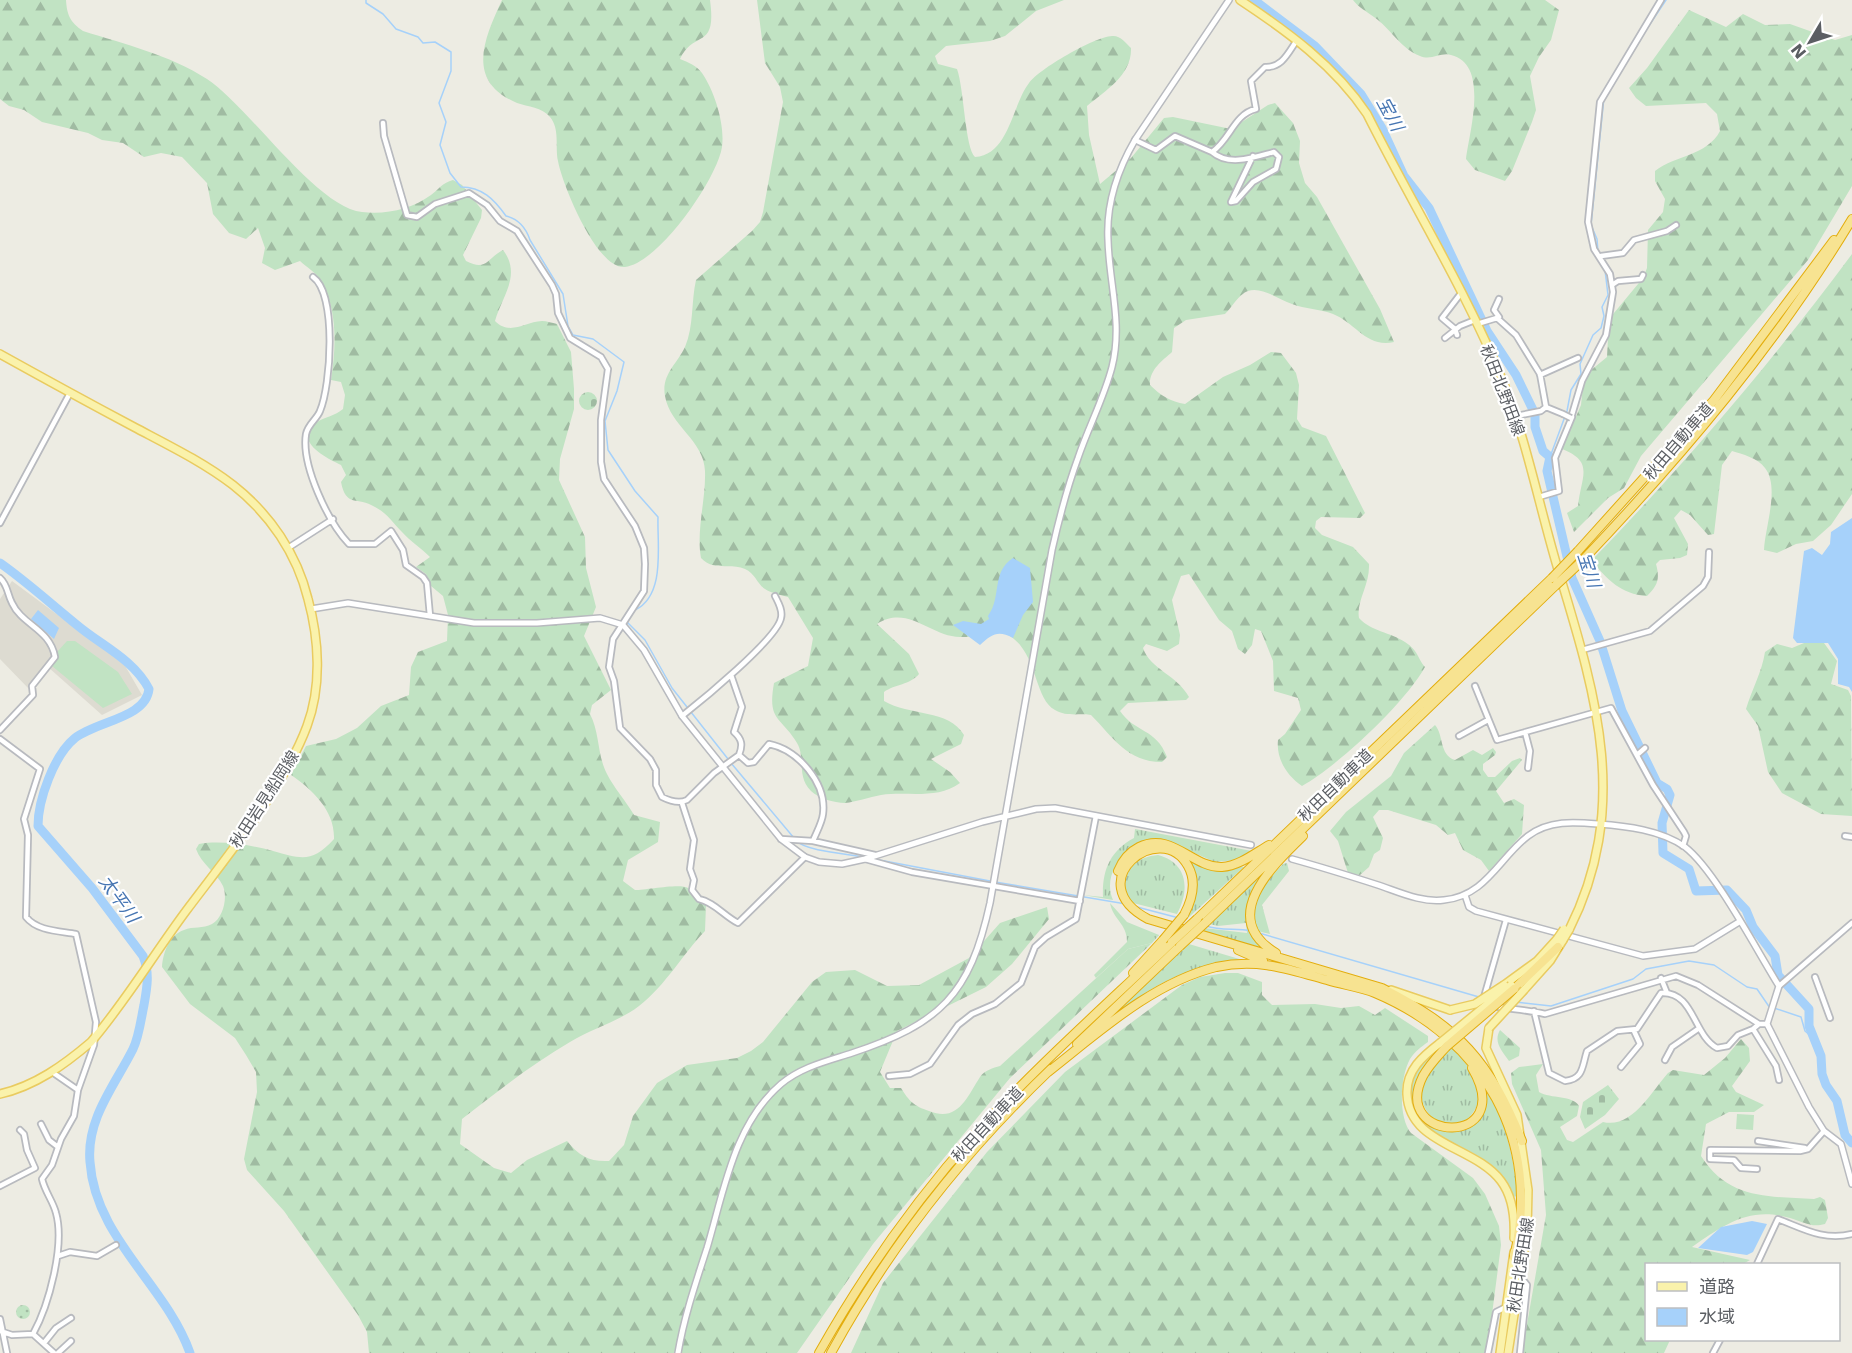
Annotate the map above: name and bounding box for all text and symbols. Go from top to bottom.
north arrow [1780,12,1840,72]
text: N [1787,40,1810,62]
water label: 宝川 [1373,93,1409,136]
street label: 秋田北野田線 [1476,342,1529,438]
street label: 秋田自動車道 [1640,399,1717,484]
water label: 宝川 [1574,549,1606,592]
street label: 秋田自動車道 [1294,745,1376,826]
street label: 秋田岩見船岡線 [226,747,303,851]
water label: 太平川 [95,871,145,928]
street label: 秋田自動車道 [948,1083,1027,1166]
street label: 秋田北野田線 [1504,1216,1537,1314]
legend [1645,1263,1840,1341]
text: 道路 [1699,1276,1735,1297]
text: 水域 [1699,1306,1735,1327]

